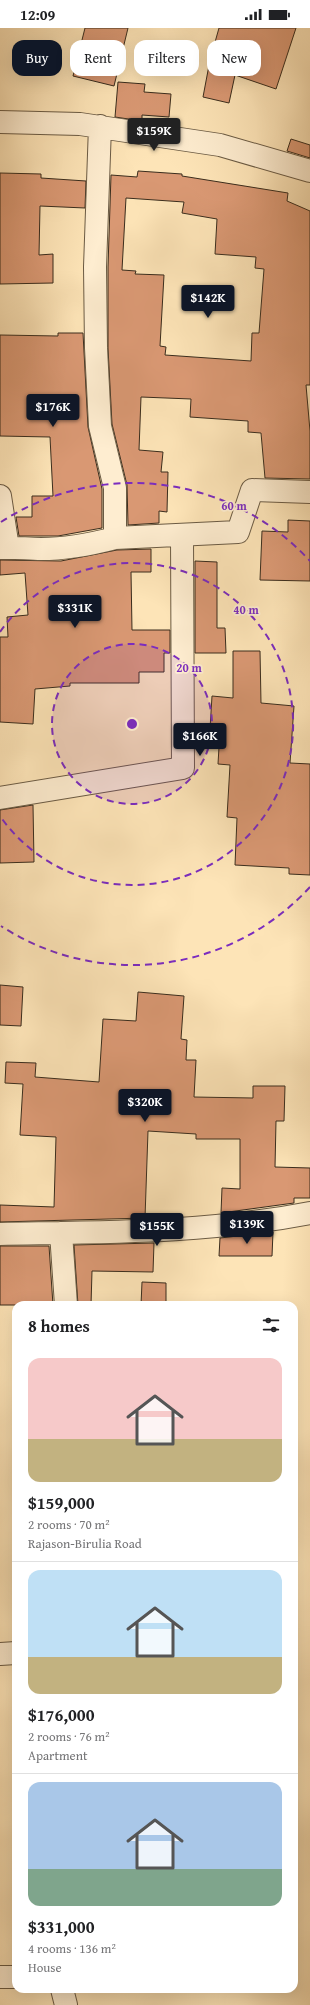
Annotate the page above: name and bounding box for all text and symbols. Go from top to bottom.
text: 12:09 [20,4,55,25]
chip: Buy [12,40,62,76]
chip: Rent [70,40,126,76]
chip: Filters [134,40,199,76]
chip: New [207,40,261,76]
pin: $159K [126,118,182,152]
text: $159K [136,121,172,140]
pin: $142K [180,285,236,319]
text: $142K [190,288,226,307]
pin: $176K [25,394,81,428]
text: $176K [35,397,71,416]
text: 60 m [221,497,247,514]
pin: $331K [47,595,103,629]
text: $331K [57,598,93,617]
text: 40 m [233,601,259,618]
text: 20 m [176,659,202,676]
centre of rings [125,717,139,731]
pin: $166K [172,723,228,757]
text: $166K [182,726,218,745]
pin: $320K [117,1089,173,1123]
text: $320K [127,1092,163,1111]
pin: $139K [219,1211,275,1245]
pin: $155K [129,1213,185,1247]
text: $139K [229,1214,265,1233]
text: $155K [139,1216,175,1235]
text: 8 homes [28,1313,90,1338]
icon: filters [260,1314,282,1336]
icon: home [119,1384,191,1456]
text: $159,000 [28,1490,94,1515]
text: 2 rooms · 70 m² [28,1515,110,1534]
text: Rajason-Birulia Road [28,1534,142,1553]
icon: home [119,1596,191,1668]
text: $176,000 [28,1702,94,1727]
text: 2 rooms · 76 m² [28,1727,110,1746]
text: Apartment [28,1746,88,1765]
icon: home [119,1808,191,1880]
text: $331,000 [28,1914,94,1939]
text: 4 rooms · 136 m² [28,1939,116,1958]
text: House [28,1958,62,1977]

